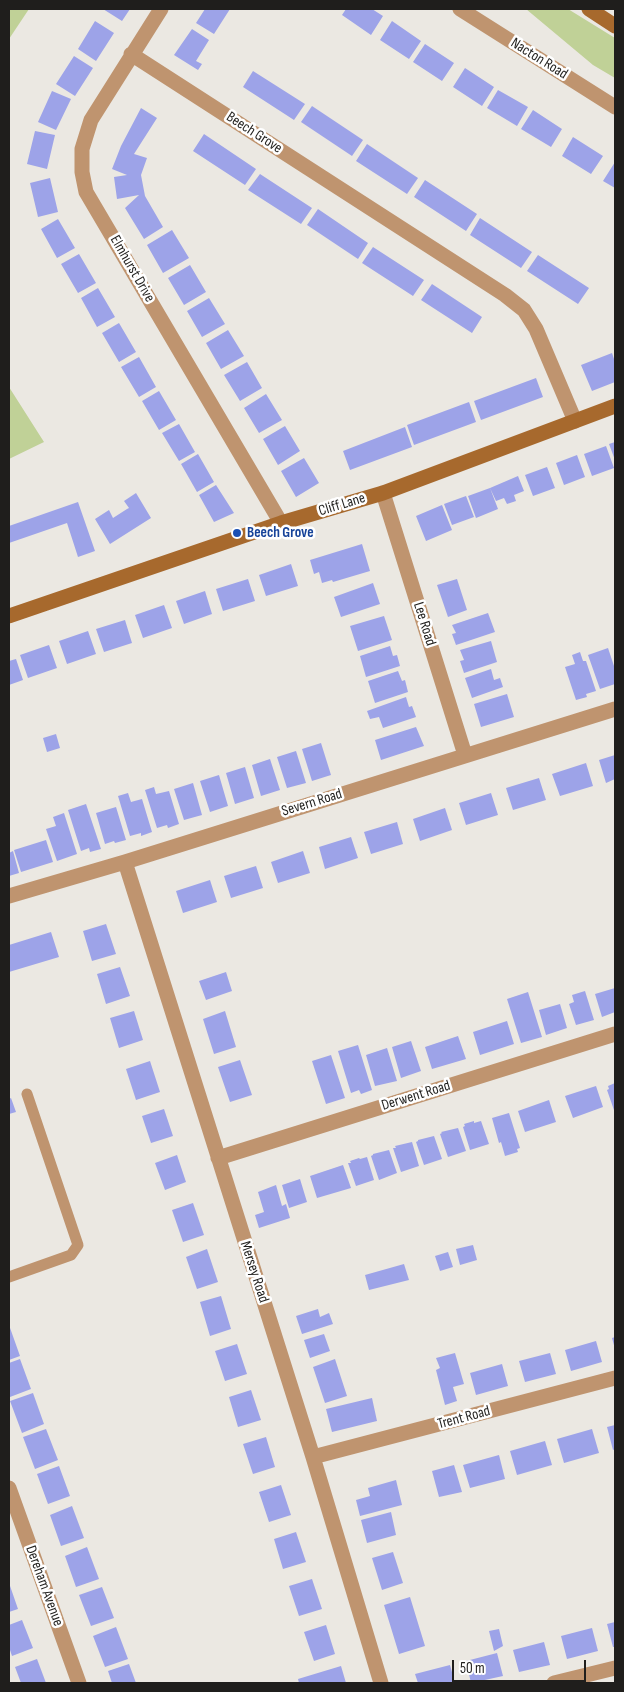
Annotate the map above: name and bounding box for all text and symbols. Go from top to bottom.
street label: Nacton Road [507,34,571,84]
street label: Beech Grove [223,108,285,158]
street label: Elmhurst Drive [106,232,158,306]
street label: Cliff Lane [316,489,368,521]
place label: Beech Grove [247,524,314,542]
marker: Beech Grove [231,527,243,539]
street label: Lee Road [409,600,439,648]
street label: Severn Road [280,785,344,821]
street label: Derwent Road [380,1077,452,1115]
street label: Mersey Road [236,1239,272,1305]
street label: Trent Road [436,1402,492,1434]
street label: Dereham Avenue [21,1543,67,1629]
scale bar [454,1650,588,1682]
text: 50 m [460,1659,485,1678]

